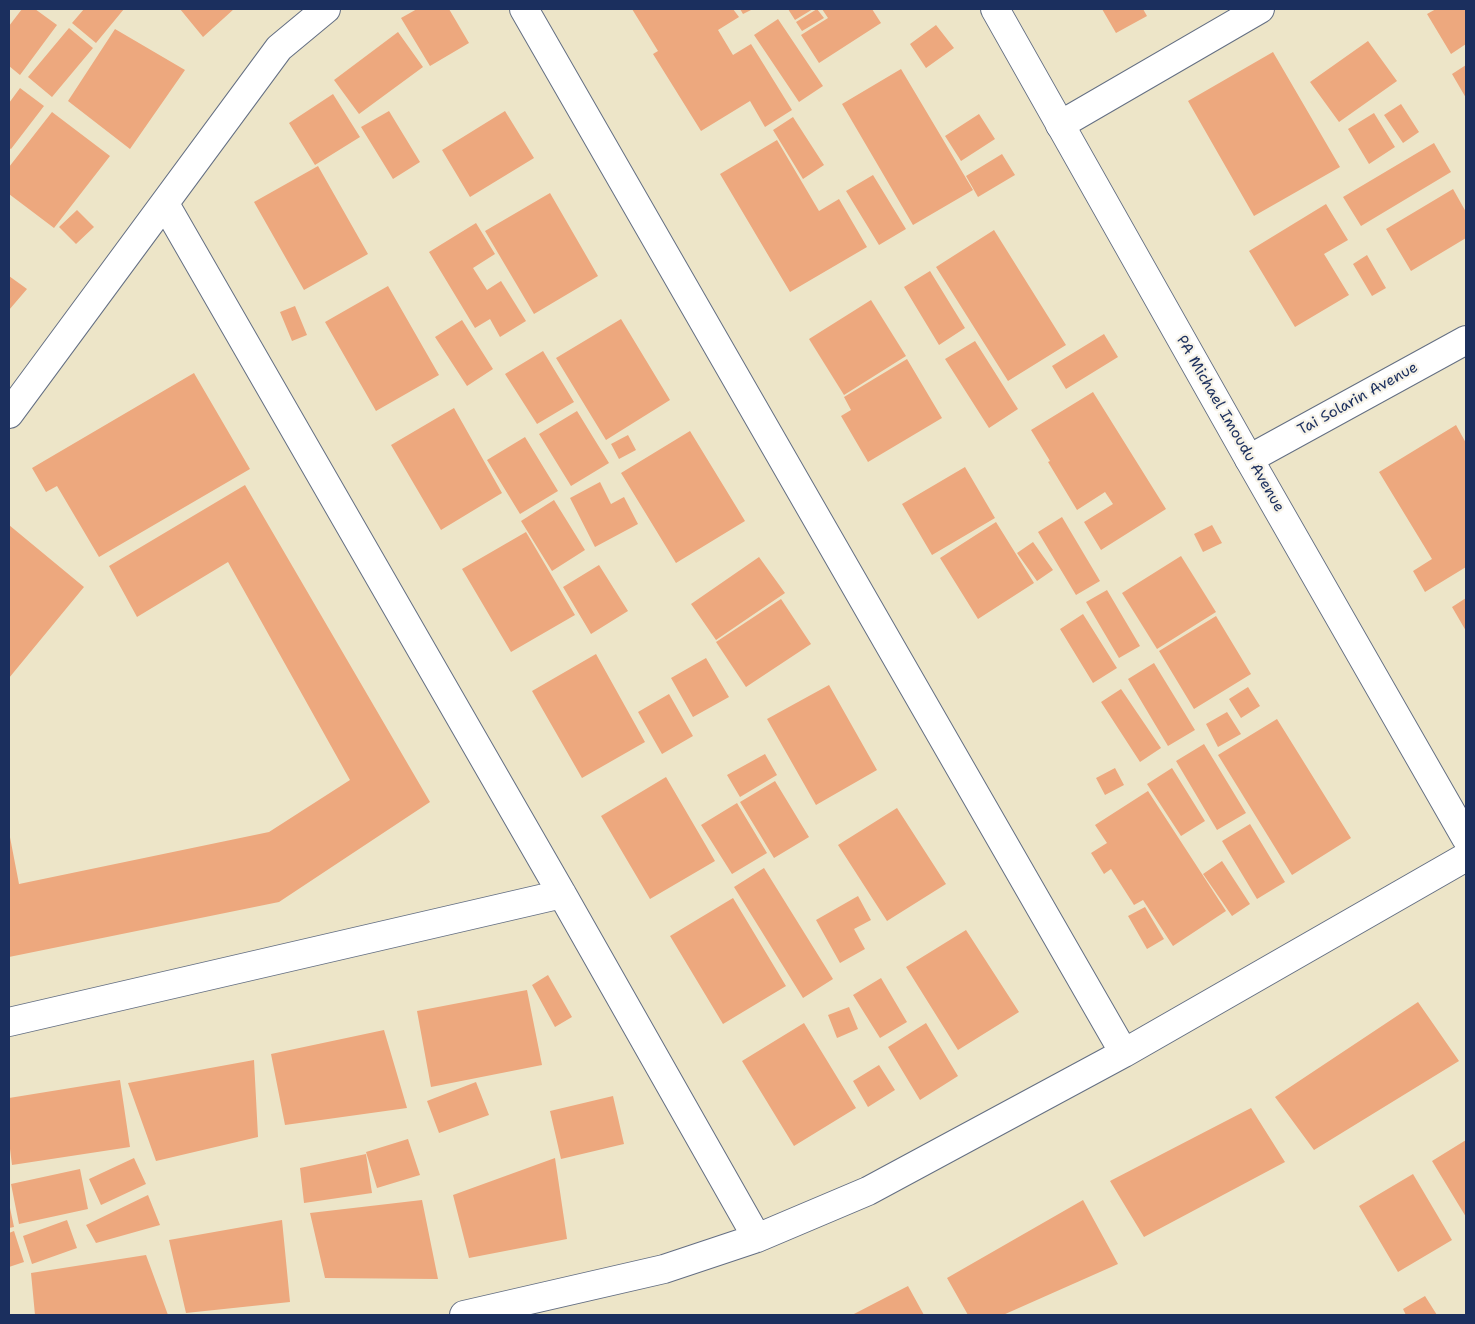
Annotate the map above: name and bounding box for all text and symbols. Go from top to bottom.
street label: PA Michael Imoudu Avenue [1172,333,1288,515]
street label: Tai Solarin Avenue [1295,358,1421,440]

